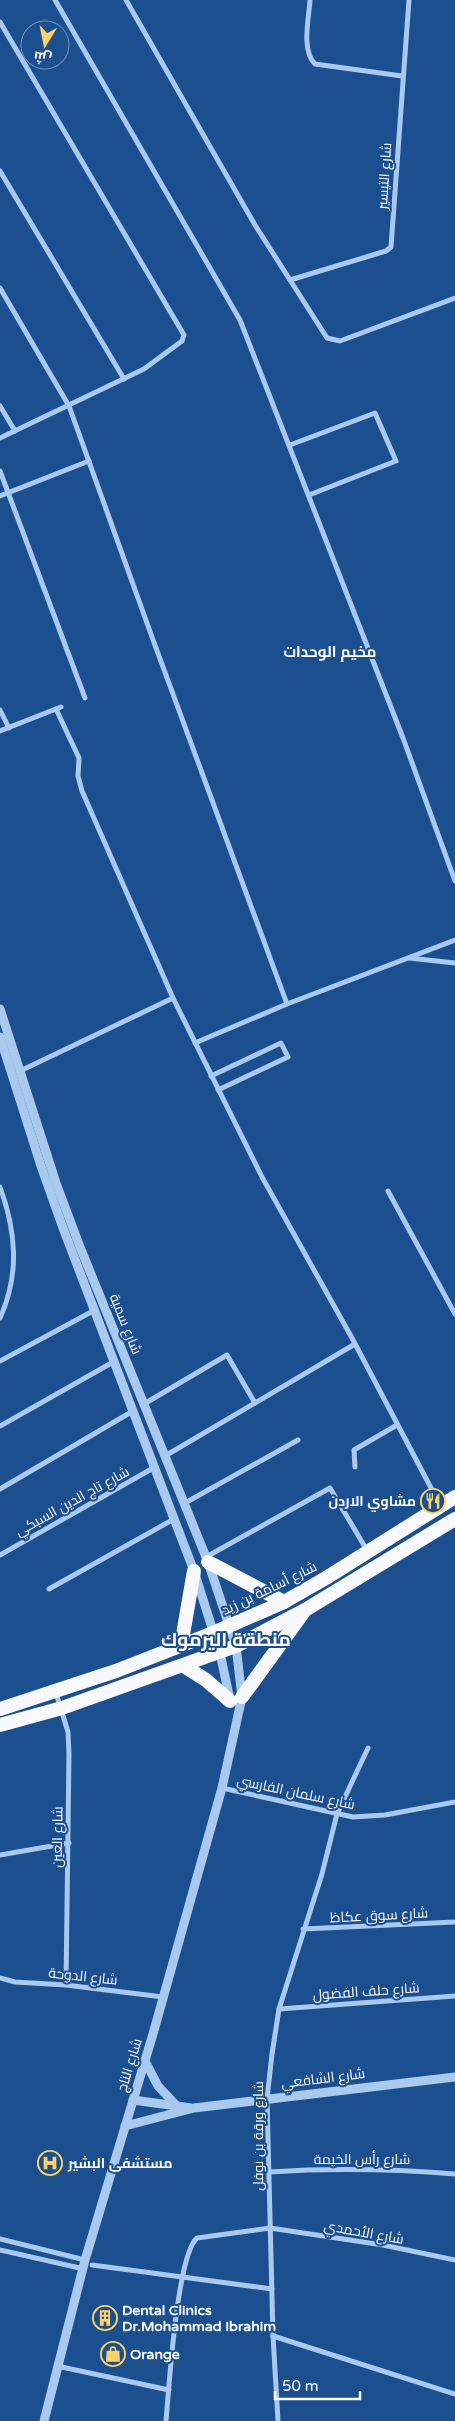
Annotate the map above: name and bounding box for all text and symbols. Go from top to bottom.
north arrow [20,20,70,70]
text: ش [32,47,53,67]
street label: شارع التيسير [374,142,395,211]
district label: مخيم الوحدات [284,643,376,662]
street label: شارع سمية [106,1291,145,1357]
street label: شارع تاج الدين السبكي [12,1463,134,1543]
restaurant icon: مشاوي الاردن [420,1488,446,1514]
place label: مشاوي الاردن [328,1493,416,1512]
street label: شارع أسامة بن زيد [218,1557,320,1619]
district label: منطقة اليرموك [161,1629,291,1651]
street label: شارع سلمان الفارسي [235,1772,356,1815]
street label: شارع العين [48,1806,67,1868]
street label: شارع سوق عكاظ [329,1904,429,1927]
street label: شارع الدوحة [48,1964,118,1989]
street label: شارع حلف الفضول [312,1979,420,2004]
street label: شارع التاج [113,2036,146,2094]
street label: شارع الشافعي [280,2065,366,2095]
street label: شارع ورقة بن نوفل [250,2081,267,2191]
hospital icon: مستشفى البشير [37,2150,63,2176]
street label: شارع رأس الخيمة [314,2150,410,2168]
place label: مستشفى البشير [67,2155,173,2172]
street label: شارع الأحمدي [322,2217,405,2251]
place label: Dental Clinics Dr.Mohammad Ibrahim [122,2302,276,2335]
building icon: Dental Clinics Dr.Mohammad Ibrahim [92,2305,118,2331]
shop icon: Orange [100,2341,126,2367]
place label: Orange [130,2346,180,2363]
scale bar [275,2368,360,2400]
text: 50 m [282,2377,319,2395]

